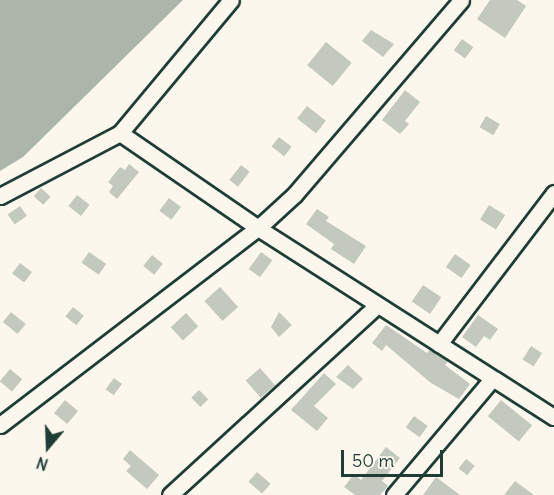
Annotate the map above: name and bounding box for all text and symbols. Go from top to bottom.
north arrow [18,417,78,477]
scale bar [344,438,446,476]
text: 50 m [352,449,394,472]
text: N [34,453,51,475]

